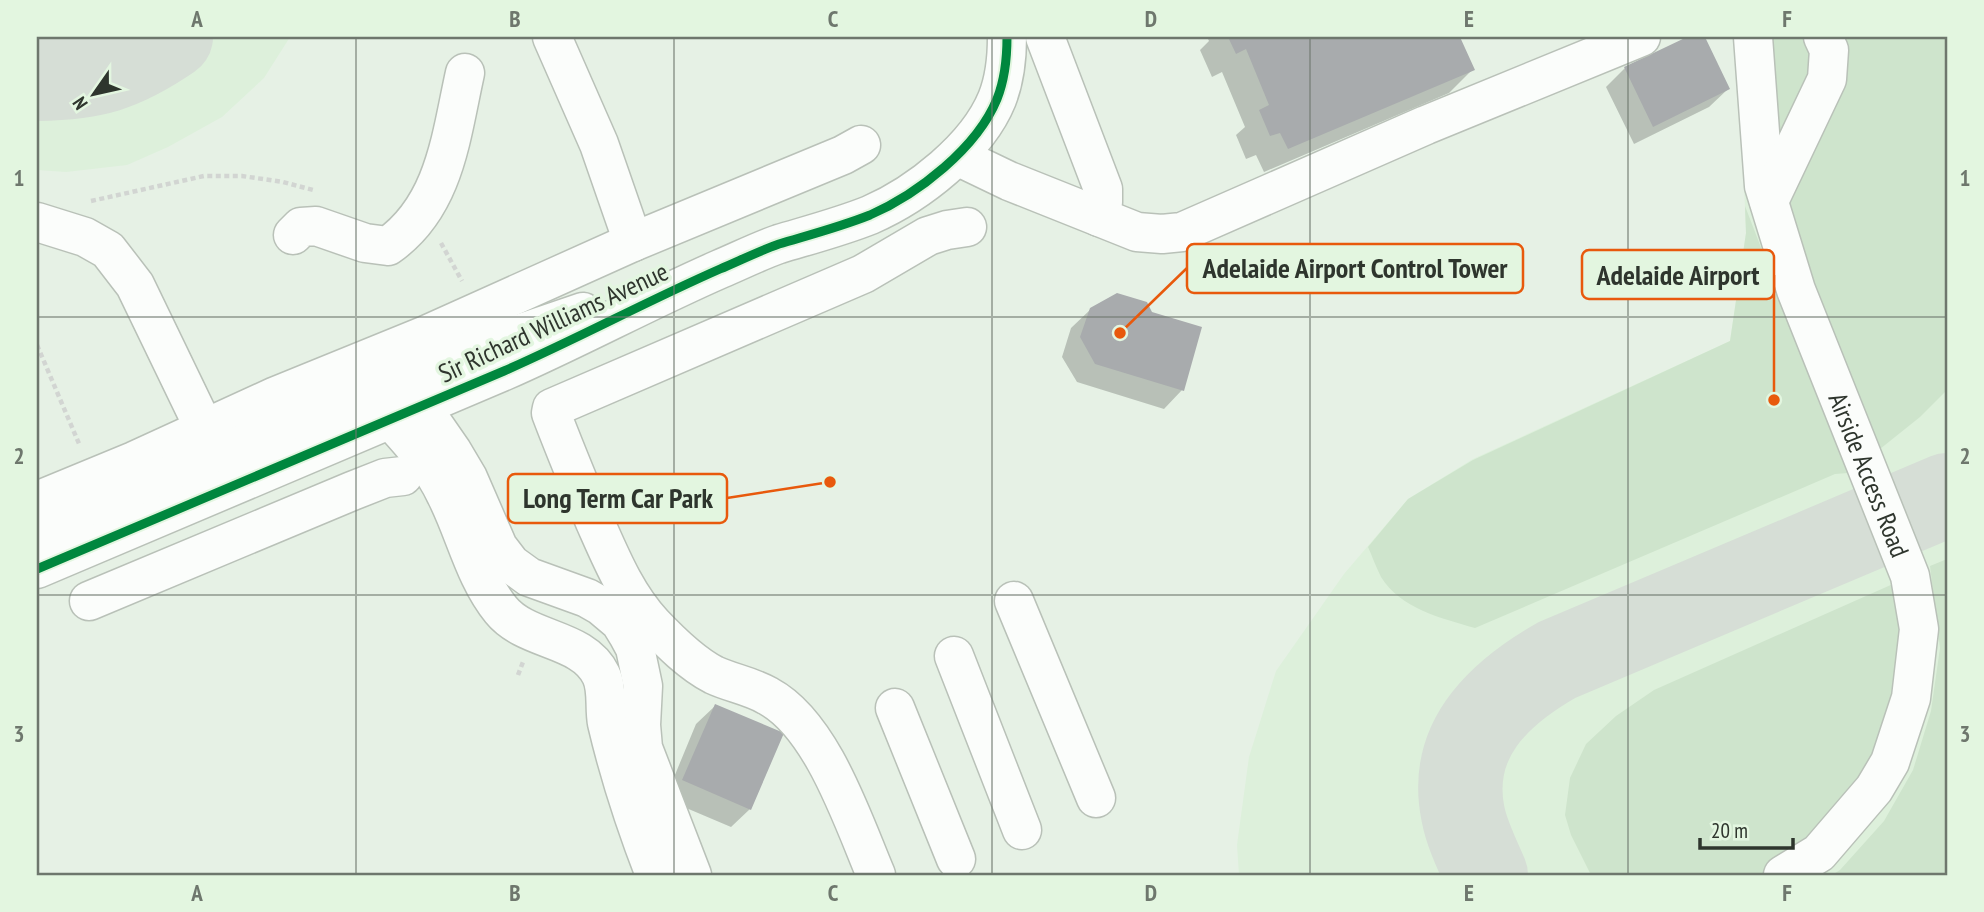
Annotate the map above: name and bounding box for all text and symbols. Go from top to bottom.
text: A [190,4,203,33]
text: B [509,4,521,33]
text: C [828,4,839,33]
text: D [1145,4,1157,33]
text: E [1464,4,1474,33]
text: F [1782,4,1792,33]
north arrow [60,60,130,130]
text: N [67,93,93,114]
text: 1 [14,163,25,192]
text: 1 [1960,163,1971,192]
callout: Adelaide Airport Control Tower [1187,244,1523,293]
text: Adelaide Airport Control Tower [1201,249,1508,286]
callout: Adelaide Airport [1582,250,1774,299]
street label: Sir Richard Williams Avenue [433,254,673,390]
text: Adelaide Airport [1596,256,1759,293]
street label: Airside Access Road [1822,388,1917,562]
text: 2 [14,441,25,470]
text: 2 [1960,441,1971,470]
callout: Long Term Car Park [508,474,727,523]
text: Long Term Car Park [523,479,713,516]
text: 3 [14,719,25,748]
text: 3 [1960,719,1971,748]
scale bar [1700,807,1793,851]
text: 20 m [1711,817,1748,844]
text: A [190,878,203,907]
text: B [509,878,521,907]
text: C [828,878,839,907]
text: D [1145,878,1157,907]
text: E [1464,878,1474,907]
text: F [1782,878,1792,907]

